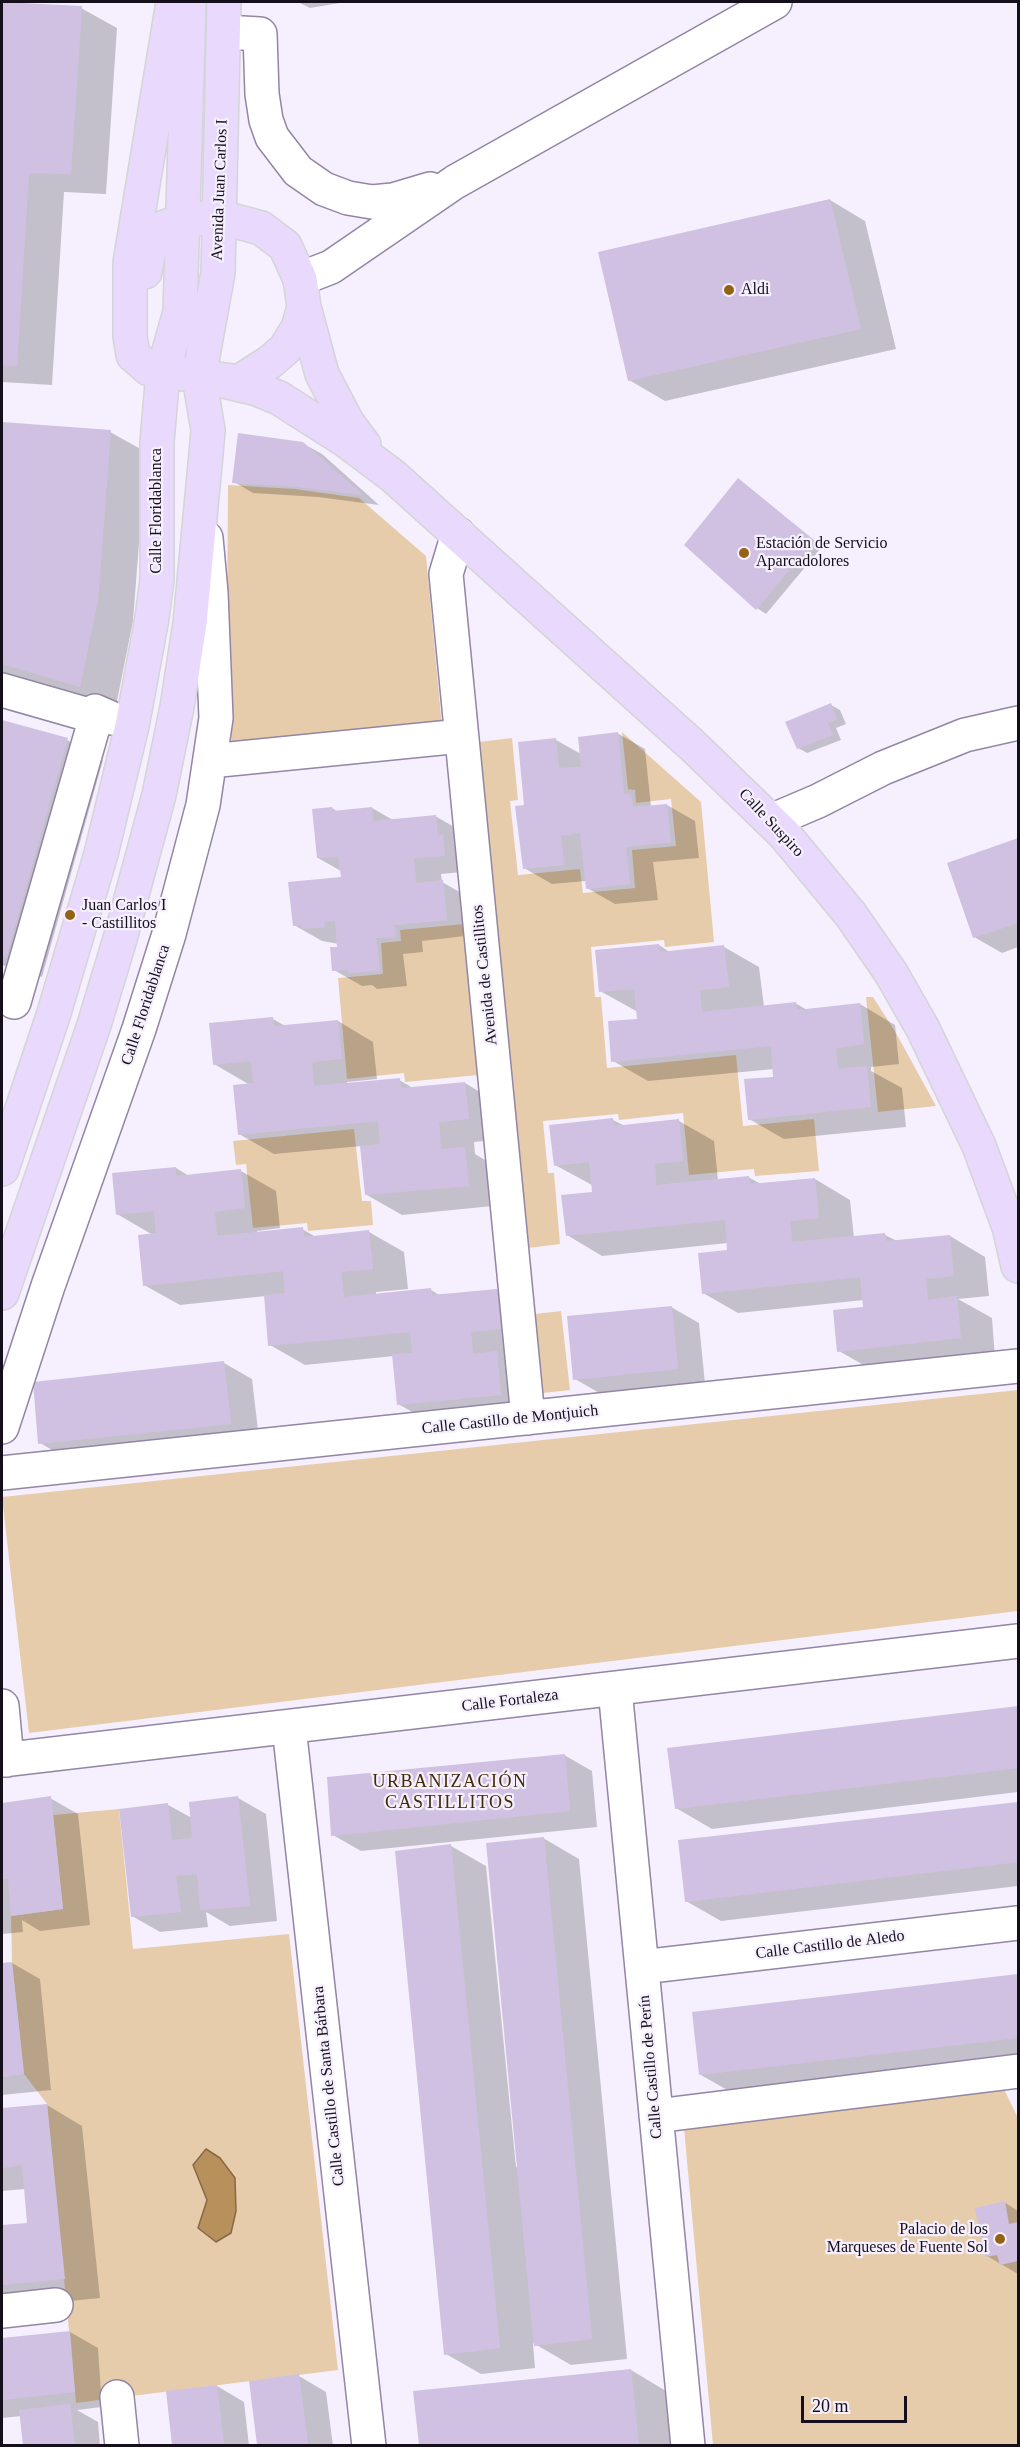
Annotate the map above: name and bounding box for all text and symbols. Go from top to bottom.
street label: Avenida Juan Carlos I [208,119,232,261]
place label: Aldi [741,280,769,300]
marker: Aldi [722,283,736,297]
street label: Calle Floridablanca [147,448,167,574]
place label: Estación de Servicio Aparcadolores [756,534,888,572]
marker: Estación de Servicio Aparcadolores [737,546,751,560]
street label: Calle Suspiro [734,785,808,861]
place label: Juan Carlos I - Castillitos [82,896,166,934]
street label: Avenida de Castillitos [468,904,502,1046]
marker: Juan Carlos I - Castillitos [63,908,77,922]
street label: Calle Floridablanca [117,942,175,1068]
street label: Calle Castillo de Montjuich [421,1401,599,1439]
street label: Calle Fortaleza [461,1686,559,1716]
district label: URBANIZACIÓN CASTILLITOS [373,1771,527,1814]
street label: Calle Castillo de Aledo [755,1926,905,1964]
street label: Calle Castillo de Santa Bárbara [309,1985,349,2187]
street label: Calle Castillo de Perín [635,1994,667,2140]
place label: Palacio de los Marqueses de Fuente Sol [827,2220,988,2258]
marker: Palacio de los Marqueses de Fuente Sol [993,2232,1007,2246]
scale bar [804,2384,910,2422]
text: 20 m [812,2396,849,2416]

